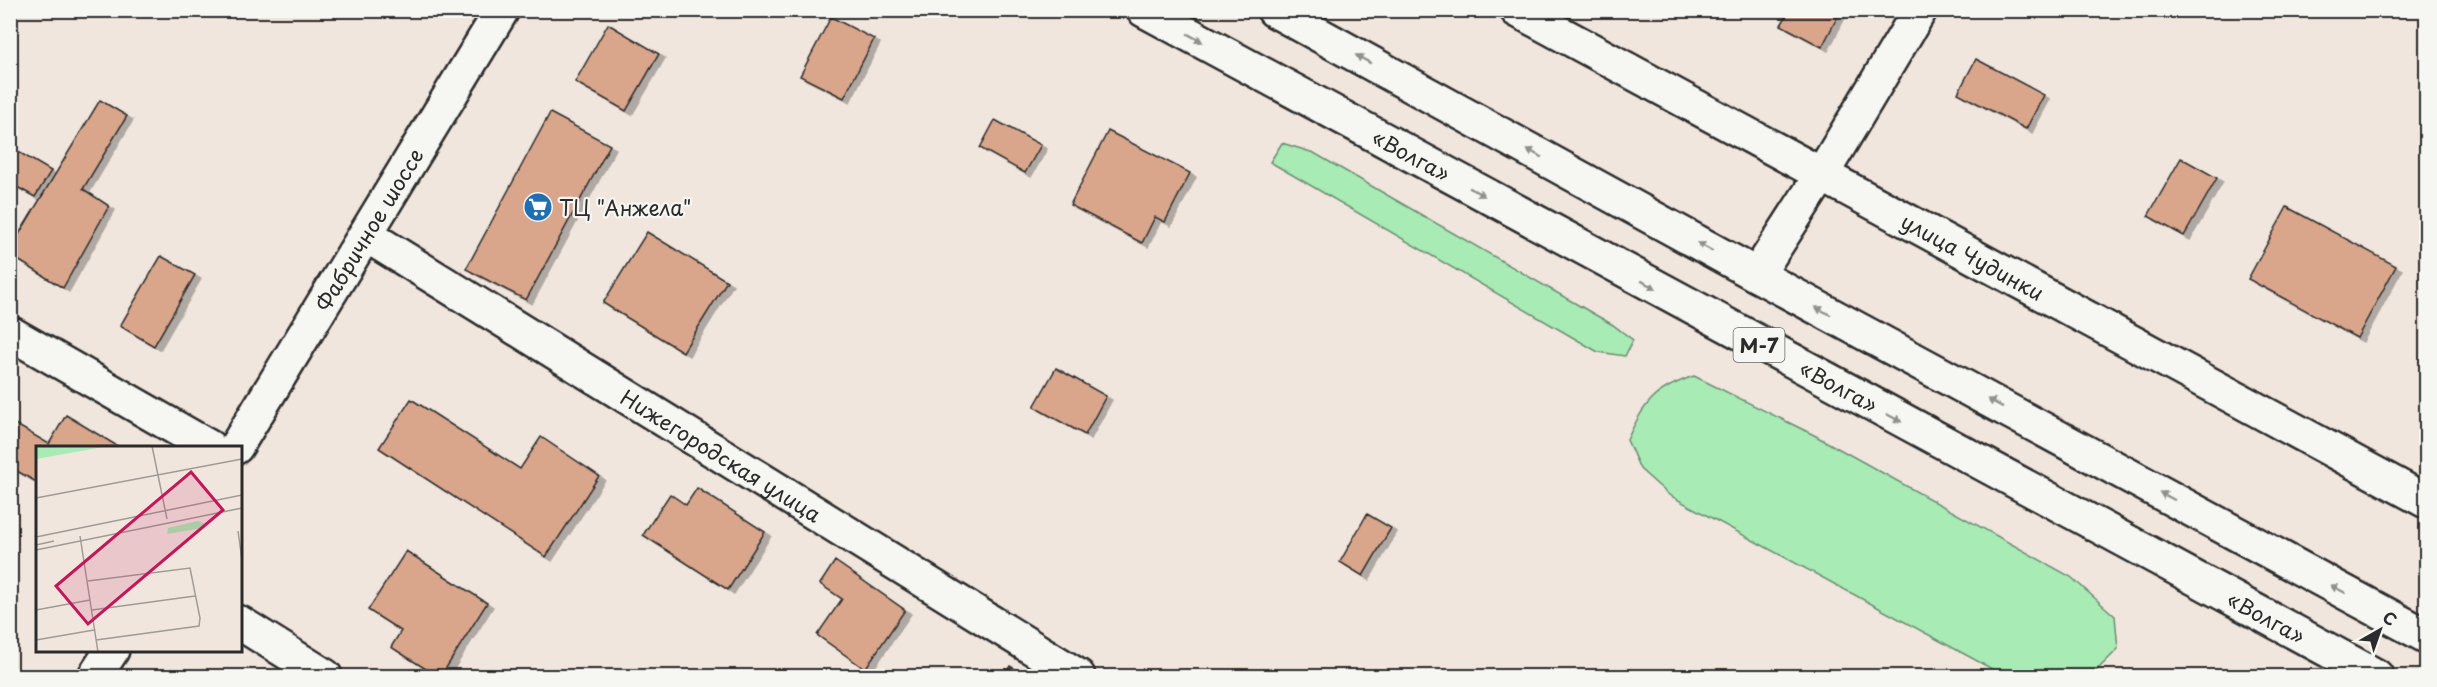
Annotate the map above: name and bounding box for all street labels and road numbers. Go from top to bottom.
street label: «Волга» [1367,120,1456,189]
street label: Фабричное шоссе [307,141,431,317]
street label: улица Чудинки [1896,205,2050,308]
road number: М-7 [1734,328,1784,362]
street label: «Волга» [1794,352,1884,420]
street label: Нижегородская улица [615,381,829,530]
street label: «Волга» [2222,583,2311,651]

